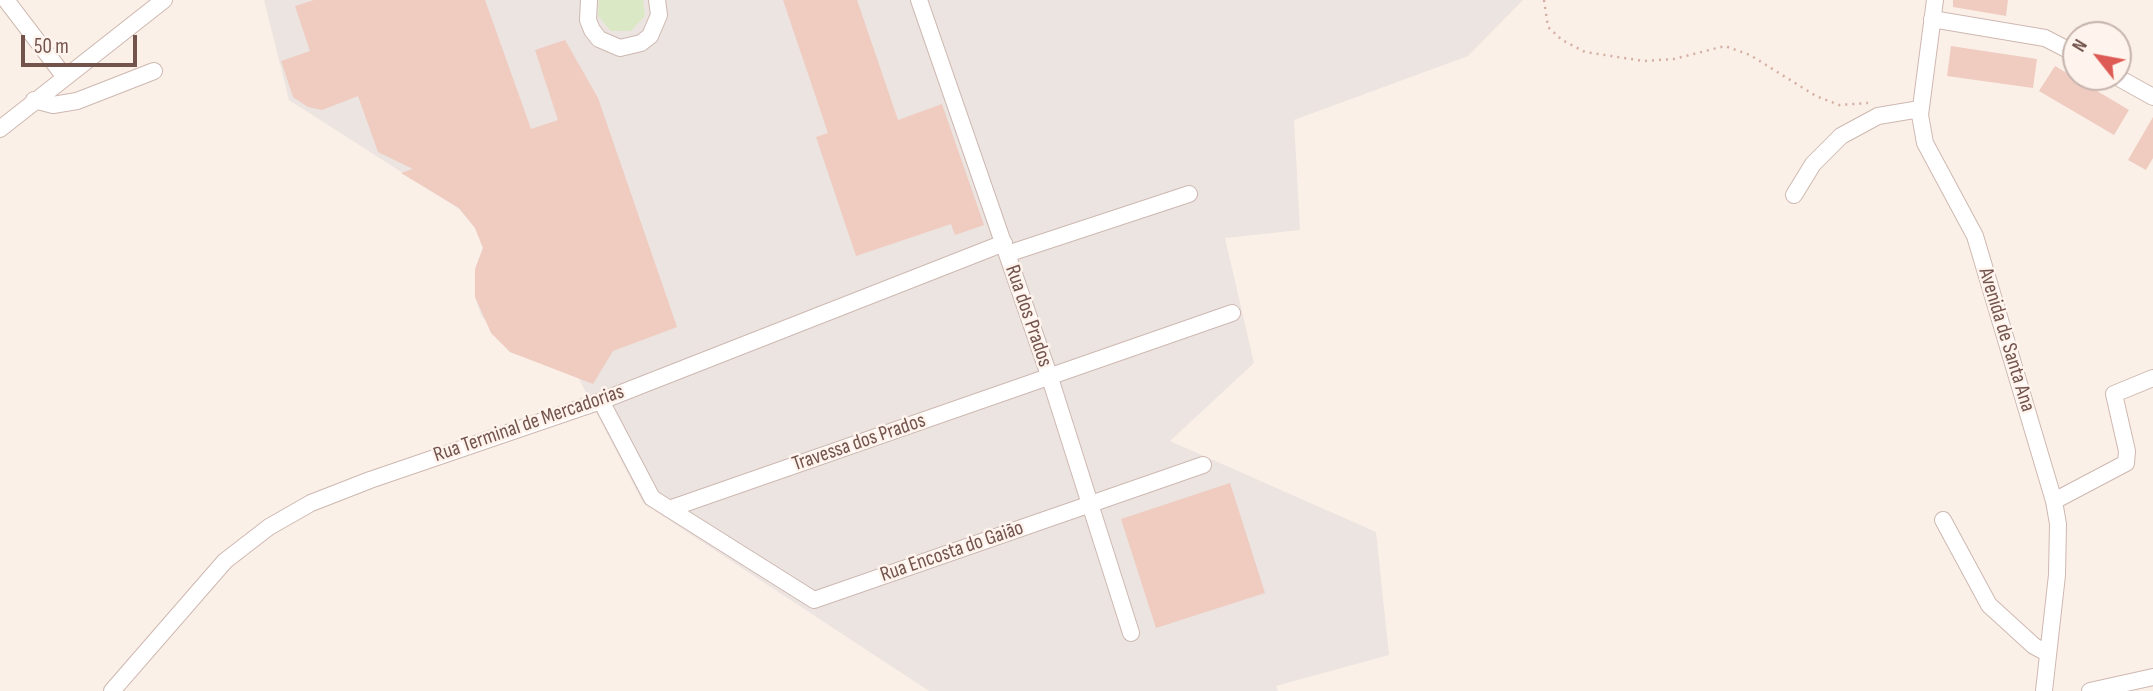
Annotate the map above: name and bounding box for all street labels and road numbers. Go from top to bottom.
street label: Rua dos Prados [999,262,1057,370]
street label: Avenida de Santa Ana [1972,265,2040,415]
street label: Rua Terminal de Mercadorias [431,380,627,468]
street label: Travessa dos Prados [789,408,929,478]
street label: Rua Encosta do Gaião [877,516,1027,588]

